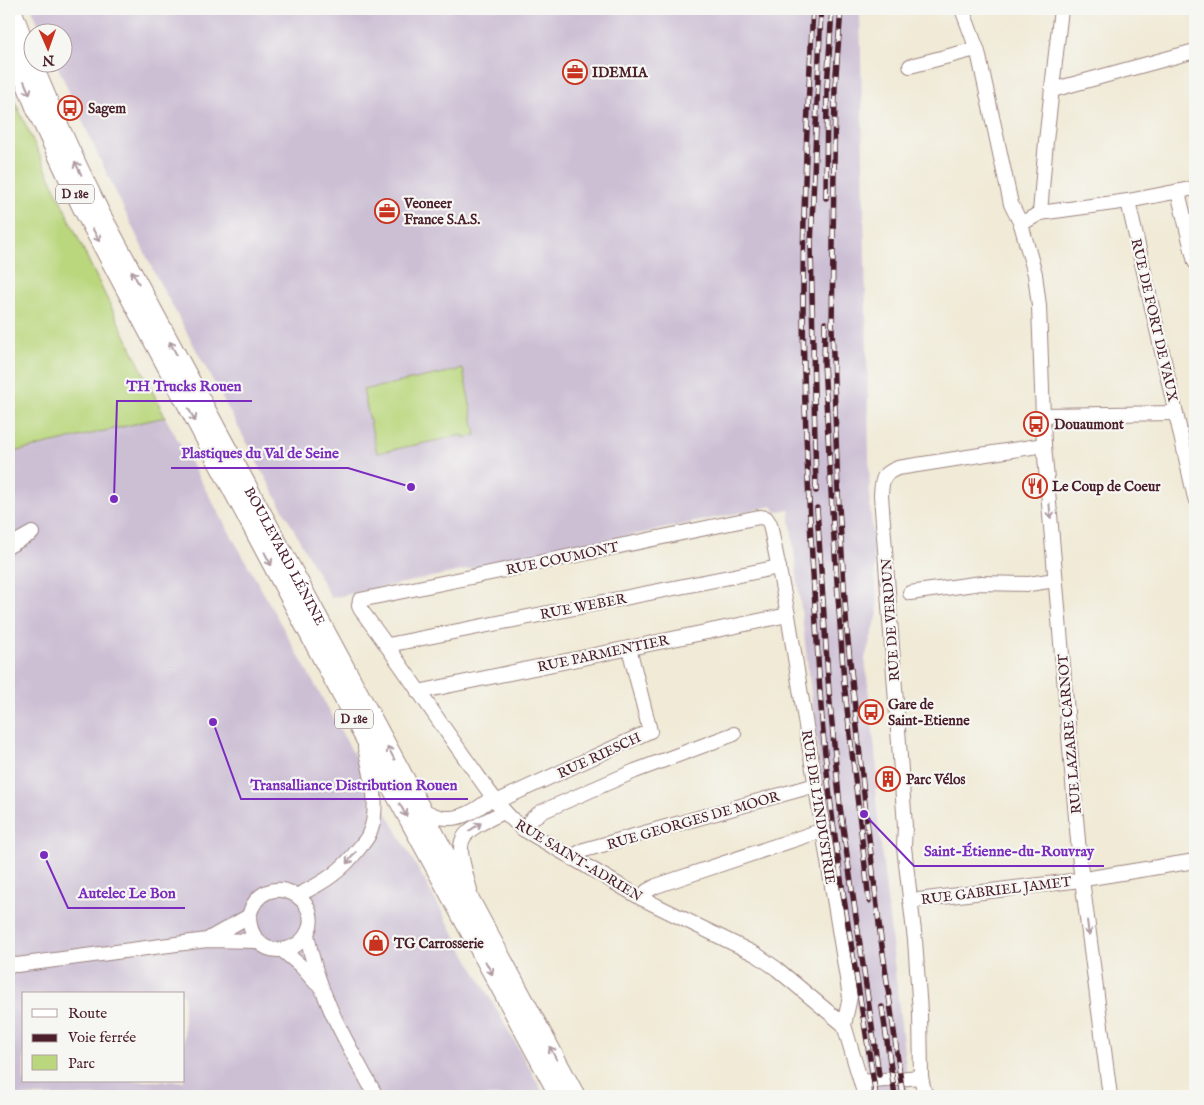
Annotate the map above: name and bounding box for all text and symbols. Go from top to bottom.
north arrow [22,22,72,72]
text: N [42,51,56,69]
office icon: IDEMIA [562,59,588,85]
place label: IDEMIA [592,64,649,82]
one-way arrow [22,80,32,95]
bus stop icon: Sagem [57,95,83,121]
place label: Sagem [88,100,126,118]
one-way arrow [73,161,82,176]
road number: D 18e [56,184,94,203]
place label: Veoneer France S.A.S. [403,195,480,229]
office icon: Veoneer France S.A.S. [374,198,400,224]
one-way arrow [91,227,101,242]
street label: RUE DE FORT DE VAUX [1126,237,1182,404]
one-way arrow [130,270,140,285]
one-way arrow [168,341,177,356]
callout: TH Trucks Rouen [117,371,252,401]
text: TH Trucks Rouen [125,377,242,396]
one-way arrow [187,408,197,423]
bus stop icon: Douaumont [1023,411,1049,437]
place label: Douaumont [1054,416,1124,434]
callout: Plastiques du Val de Seine [171,438,348,468]
text: Plastiques du Val de Seine [181,444,339,463]
restaurant icon: Le Coup de Coeur [1022,473,1048,499]
place label: Le Coup de Coeur [1052,478,1161,496]
street label: BOULEVARD LÉNINE [240,484,329,629]
one-way arrow [1045,503,1054,519]
street label: RUE COUMONT [504,538,621,580]
one-way arrow [264,551,274,565]
street label: RUE DE VERDUN [878,558,904,682]
street label: RUE WEBER [539,590,628,624]
street label: RUE PARMENTIER [536,631,671,677]
street label: RUE LAZARE CARNOT [1054,652,1086,815]
place label: Gare de Saint-Etienne [888,696,970,730]
bus stop icon: Gare de Saint-Etienne [858,699,884,725]
road number: D 18e [335,710,373,729]
street label: RUE RIESCH [555,729,644,783]
street label: RUE DE L'INDUSTRIE [797,729,839,886]
one-way arrow [386,746,395,761]
building icon: Parc Vélos [875,766,901,792]
callout: Transalliance Distribution Rouen [241,769,468,799]
place label: Parc Vélos [906,771,965,789]
text: Transalliance Distribution Rouen [250,776,457,795]
street label: RUE GEORGES DE MOOR [605,788,782,854]
one-way arrow [399,802,409,816]
street label: RUE SAINT-ADRIEN [512,816,645,906]
one-way arrow [468,822,482,832]
callout: Saint-Étienne-du-Rouvray [914,836,1104,866]
text: Saint-Étienne-du-Rouvray [924,842,1095,861]
one-way arrow [346,851,357,864]
street label: RUE GABRIEL JAMET [920,873,1073,909]
callout: Autelec Le Bon [68,878,185,908]
text: Autelec Le Bon [77,884,176,903]
one-way arrow [1083,919,1093,935]
shop icon: TG Carrosserie [363,930,389,956]
place label: TG Carrosserie [393,935,484,953]
one-way arrow [485,960,494,975]
legend [22,992,185,1082]
text: Route [68,1004,107,1023]
text: Voie ferrée [67,1028,136,1047]
one-way arrow [548,1047,558,1061]
text: Parc [68,1054,95,1073]

